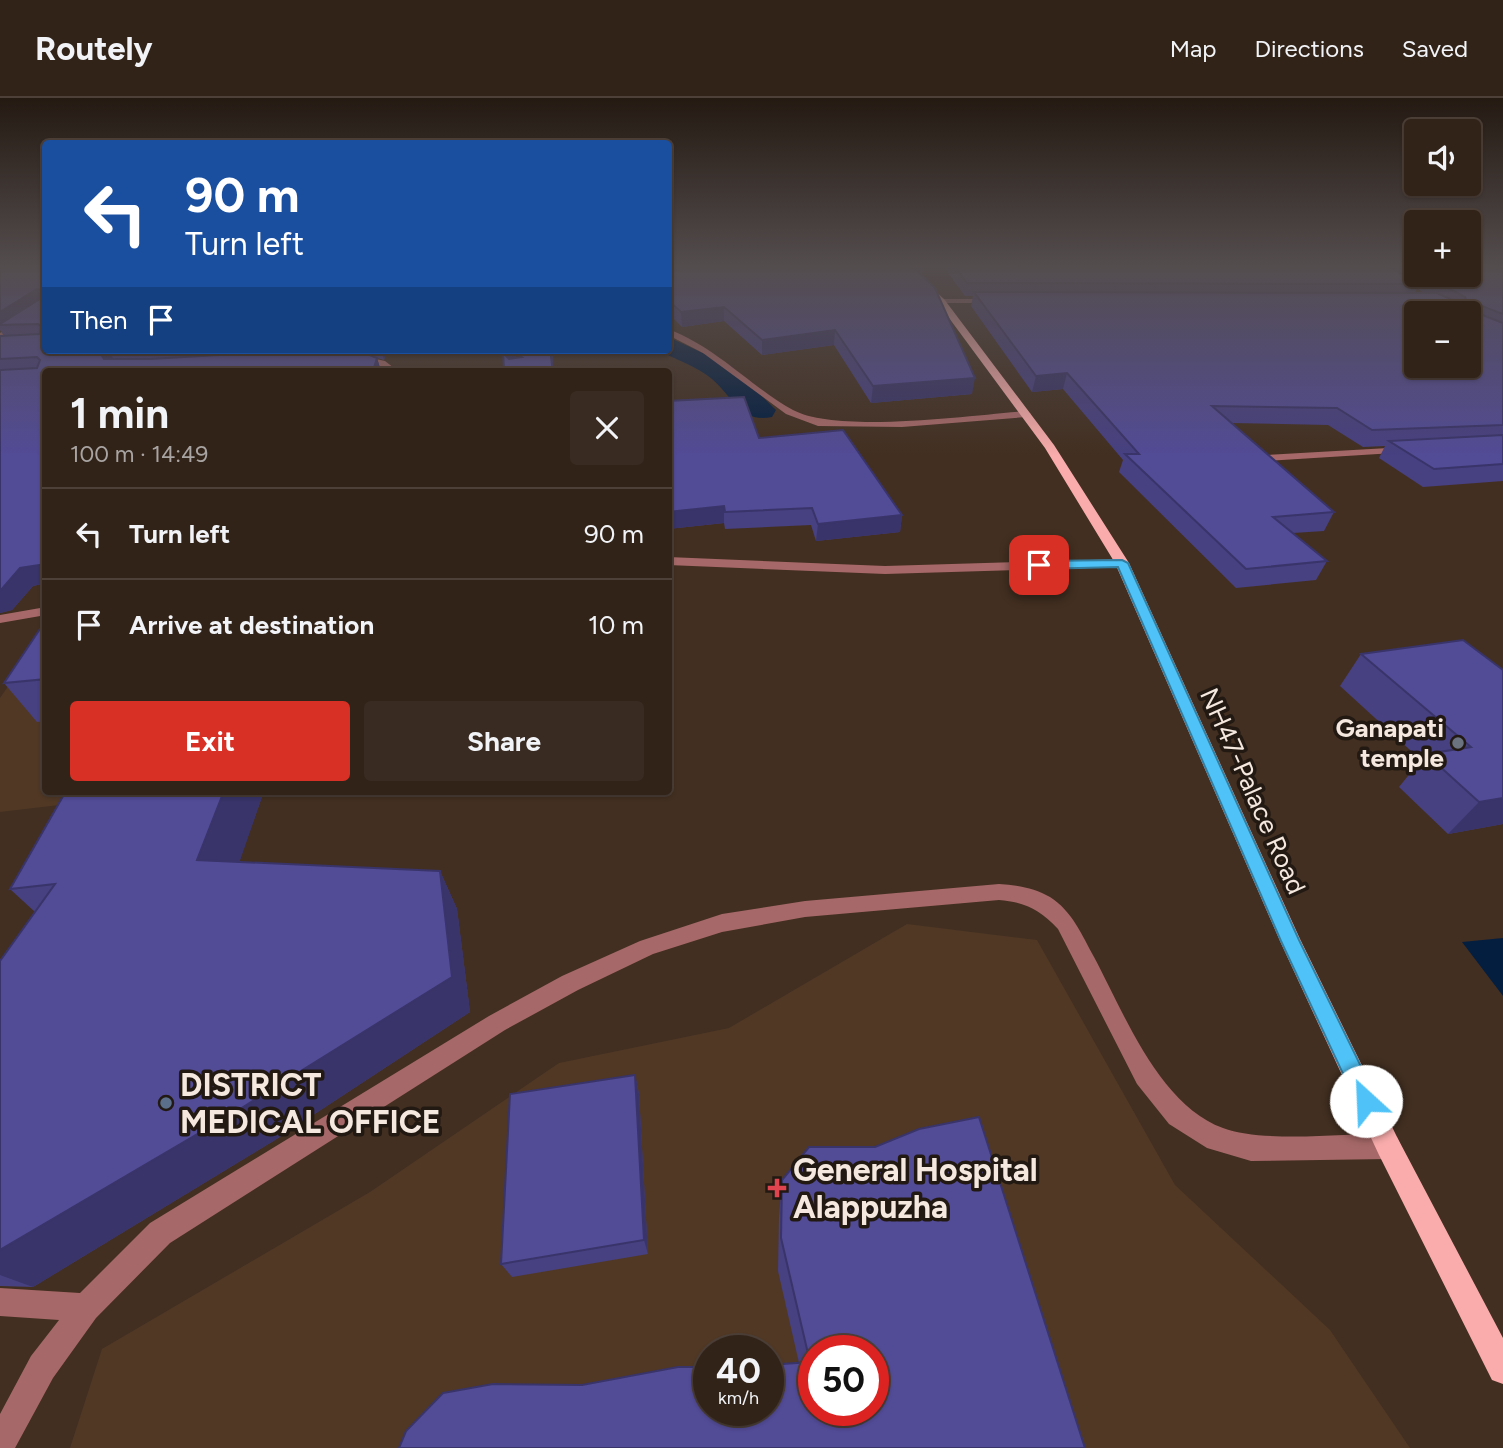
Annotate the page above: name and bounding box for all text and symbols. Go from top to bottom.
text: Routely [35,29,153,68]
text: Map [1170,34,1216,63]
text: Directions [1254,34,1364,63]
text: Saved [1402,34,1468,63]
map controls [1404,119,1481,378]
button: sound [1404,119,1481,196]
text: 90 m [185,165,300,224]
icon: left [70,168,161,259]
button: + [1404,210,1481,287]
text: Turn left [185,225,304,263]
icon: arrive [142,301,180,339]
button: − [1404,301,1481,378]
text: Then [70,304,128,336]
text: 1 min [70,388,169,439]
button: close [570,391,644,465]
text: 100 m · 14:49 [70,440,208,468]
icon: left [70,515,108,553]
text: Turn left [129,518,230,550]
text: 90 m [584,518,644,550]
pin [1009,535,1069,595]
icon: arrive [1020,546,1058,584]
icon: arrive [70,606,108,644]
text: Arrive at destination [129,609,374,641]
text: 10 m [588,609,644,641]
street label: NH47-Palace Road [1193,683,1313,899]
button: Exit [70,701,350,781]
button: Share [364,701,644,781]
place label: Ganapati temple [1335,712,1444,774]
marker: Ganapati temple [1450,735,1466,751]
position arrow [1329,1064,1403,1138]
place label: DISTRICT MEDICAL OFFICE [180,1066,441,1141]
marker: DISTRICT MEDICAL OFFICE [158,1095,174,1111]
place label: General Hospital Alappuzha [793,1151,1038,1226]
marker: General Hospital Alappuzha [767,1178,787,1198]
speed limit sign: 50 [798,1335,889,1426]
text: 40 [716,1350,761,1392]
text: km/h [718,1387,759,1409]

